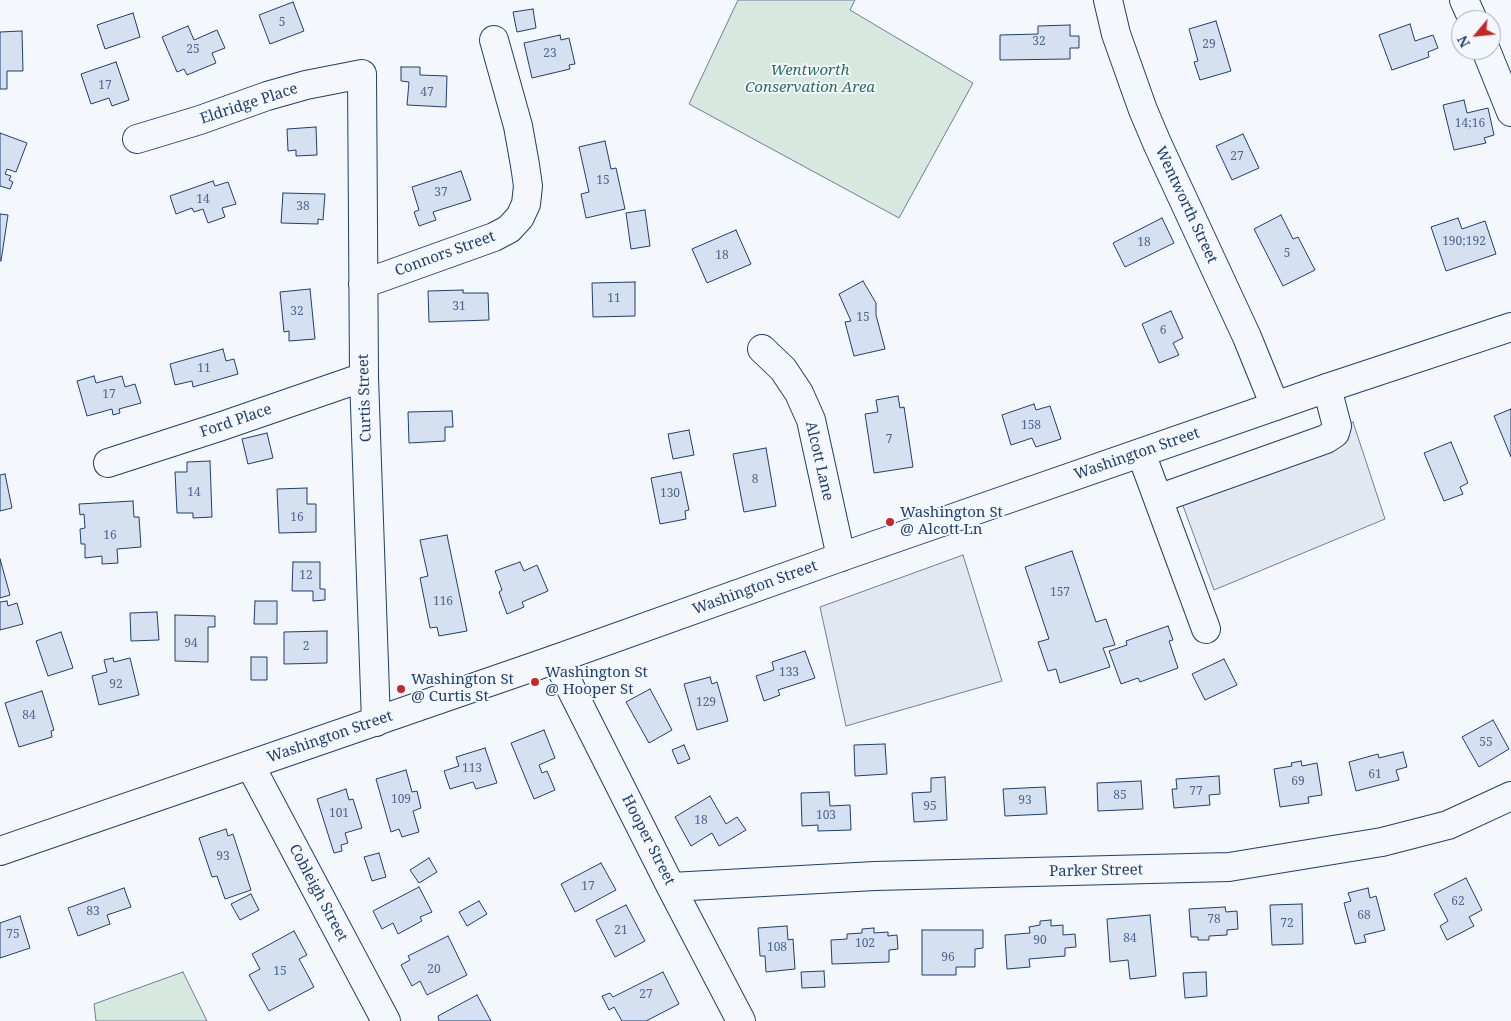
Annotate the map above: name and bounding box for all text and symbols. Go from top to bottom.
north arrow [1451,10,1501,60]
house number: 5 [279,16,285,30]
text: N [1452,32,1474,51]
house number: 32 [1032,35,1046,49]
house number: 29 [1202,38,1216,52]
house number: 25 [186,43,200,57]
house number: 23 [543,47,557,61]
park label: Wentworth Conservation Area [745,62,875,97]
house number: 17 [98,79,112,93]
street label: Eldridge Place [198,80,300,128]
house number: 47 [420,86,434,100]
house number: 14;16 [1455,117,1485,131]
street label: Wentworth Street [1151,144,1221,266]
house number: 27 [1230,150,1244,164]
house number: 15 [596,174,610,188]
house number: 37 [434,186,448,200]
house number: 14 [196,193,210,207]
house number: 38 [296,200,310,214]
street label: Connors Street [392,228,498,280]
house number: 190;192 [1442,235,1486,249]
house number: 18 [1137,236,1151,250]
house number: 5 [1284,247,1290,261]
house number: 18 [715,249,729,263]
house number: 11 [607,292,621,306]
house number: 31 [452,300,466,314]
house number: 32 [290,305,304,319]
house number: 15 [856,311,870,325]
house number: 6 [1160,324,1166,338]
street label: Curtis Street [354,354,376,442]
house number: 11 [197,362,211,376]
house number: 17 [102,388,116,402]
street label: Ford Place [198,400,274,442]
street label: Alcott Lane [801,419,837,503]
house number: 158 [1021,419,1041,433]
street label: Washington Street [1072,424,1202,484]
house number: 7 [886,433,892,447]
house number: 8 [752,473,758,487]
house number: 14 [187,486,201,500]
house number: 130 [660,487,680,501]
place label: Washington St @ Alcott Ln [900,504,1003,539]
house number: 16 [290,511,304,525]
marker: Washington St @ Alcott Ln [884,516,896,528]
house number: 16 [103,529,117,543]
street label: Washington Street [690,557,820,619]
house number: 12 [299,569,313,583]
house number: 157 [1050,586,1070,600]
house number: 116 [433,595,453,609]
house number: 94 [184,637,198,651]
house number: 2 [303,640,309,654]
place label: Washington St @ Hooper St [545,664,648,699]
house number: 133 [779,666,799,680]
place label: Washington St @ Curtis St [411,671,514,706]
marker: Washington St @ Hooper St [529,676,541,688]
house number: 92 [109,678,123,692]
marker: Washington St @ Curtis St [395,683,407,695]
house number: 129 [696,696,716,710]
street label: Washington Street [265,707,395,767]
house number: 84 [22,709,36,723]
house number: 55 [1479,736,1493,750]
house number: 113 [462,762,482,776]
house number: 61 [1368,768,1382,782]
house number: 69 [1291,775,1305,789]
house number: 77 [1189,785,1203,799]
house number: 85 [1113,789,1127,803]
street label: Hooper Street [617,792,679,888]
house number: 109 [391,793,411,807]
house number: 93 [1018,794,1032,808]
house number: 95 [923,800,937,814]
house number: 101 [329,807,349,821]
house number: 103 [816,809,836,823]
house number: 18 [694,814,708,828]
street label: Cobleigh Street [285,841,351,945]
house number: 93 [216,850,230,864]
street label: Parker Street [1049,861,1143,881]
house number: 17 [581,880,595,894]
house number: 62 [1451,895,1465,909]
house number: 83 [86,905,100,919]
house number: 68 [1357,909,1371,923]
house number: 78 [1207,913,1221,927]
house number: 72 [1280,917,1294,931]
house number: 21 [614,924,628,938]
house number: 75 [6,928,20,942]
house number: 84 [1123,932,1137,946]
house number: 90 [1033,934,1047,948]
house number: 102 [855,937,875,951]
house number: 108 [767,941,787,955]
house number: 96 [941,951,955,965]
house number: 20 [427,963,441,977]
house number: 15 [273,965,287,979]
house number: 27 [639,988,653,1002]

